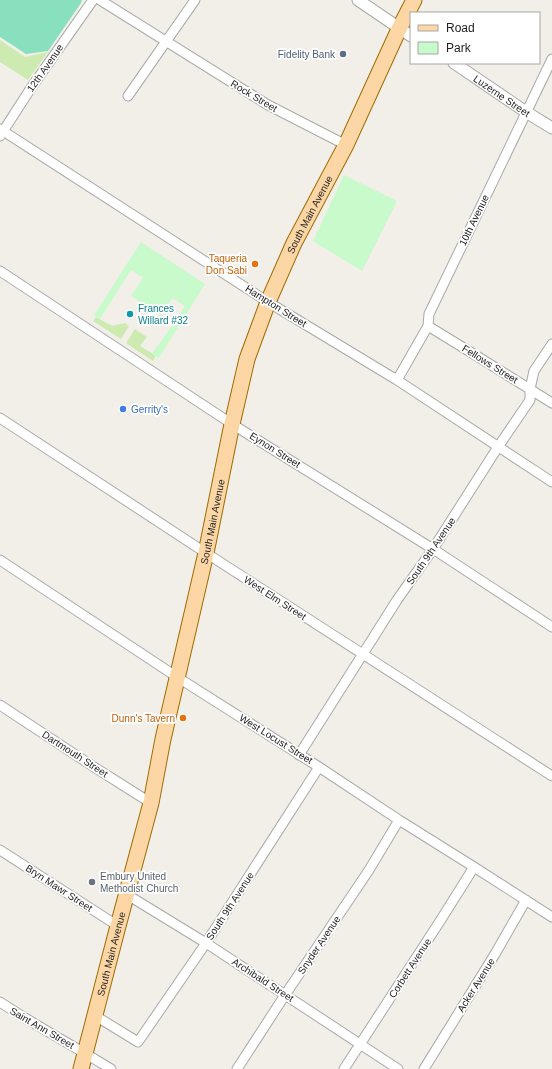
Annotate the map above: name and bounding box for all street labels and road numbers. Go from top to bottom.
street label: 12th Avenue [25,42,66,94]
street label: Luzerne Street [472,73,532,119]
street label: Rock Street [229,78,279,114]
street label: South Main Avenue [285,173,335,255]
street label: 10th Avenue [457,192,491,247]
street label: Hampton Street [243,283,309,329]
street label: Fellows Street [460,343,520,386]
street label: Eynon Street [248,430,303,470]
street label: South Main Avenue [198,478,226,565]
street label: South 9th Avenue [404,515,458,587]
street label: West Elm Street [242,574,308,622]
street label: West Locust Street [237,712,315,766]
street label: Dartmouth Street [40,729,110,779]
street label: Bryn Mawr Street [24,862,95,914]
street label: South 9th Avenue [204,870,256,942]
street label: South Main Avenue [95,910,127,997]
street label: Snyder Avenue [296,914,343,976]
street label: Corbett Avenue [387,936,434,1000]
street label: Archibald Street [230,956,296,1004]
street label: Acker Avenue [455,956,497,1014]
street label: Saint Ann Street [8,1005,76,1051]

